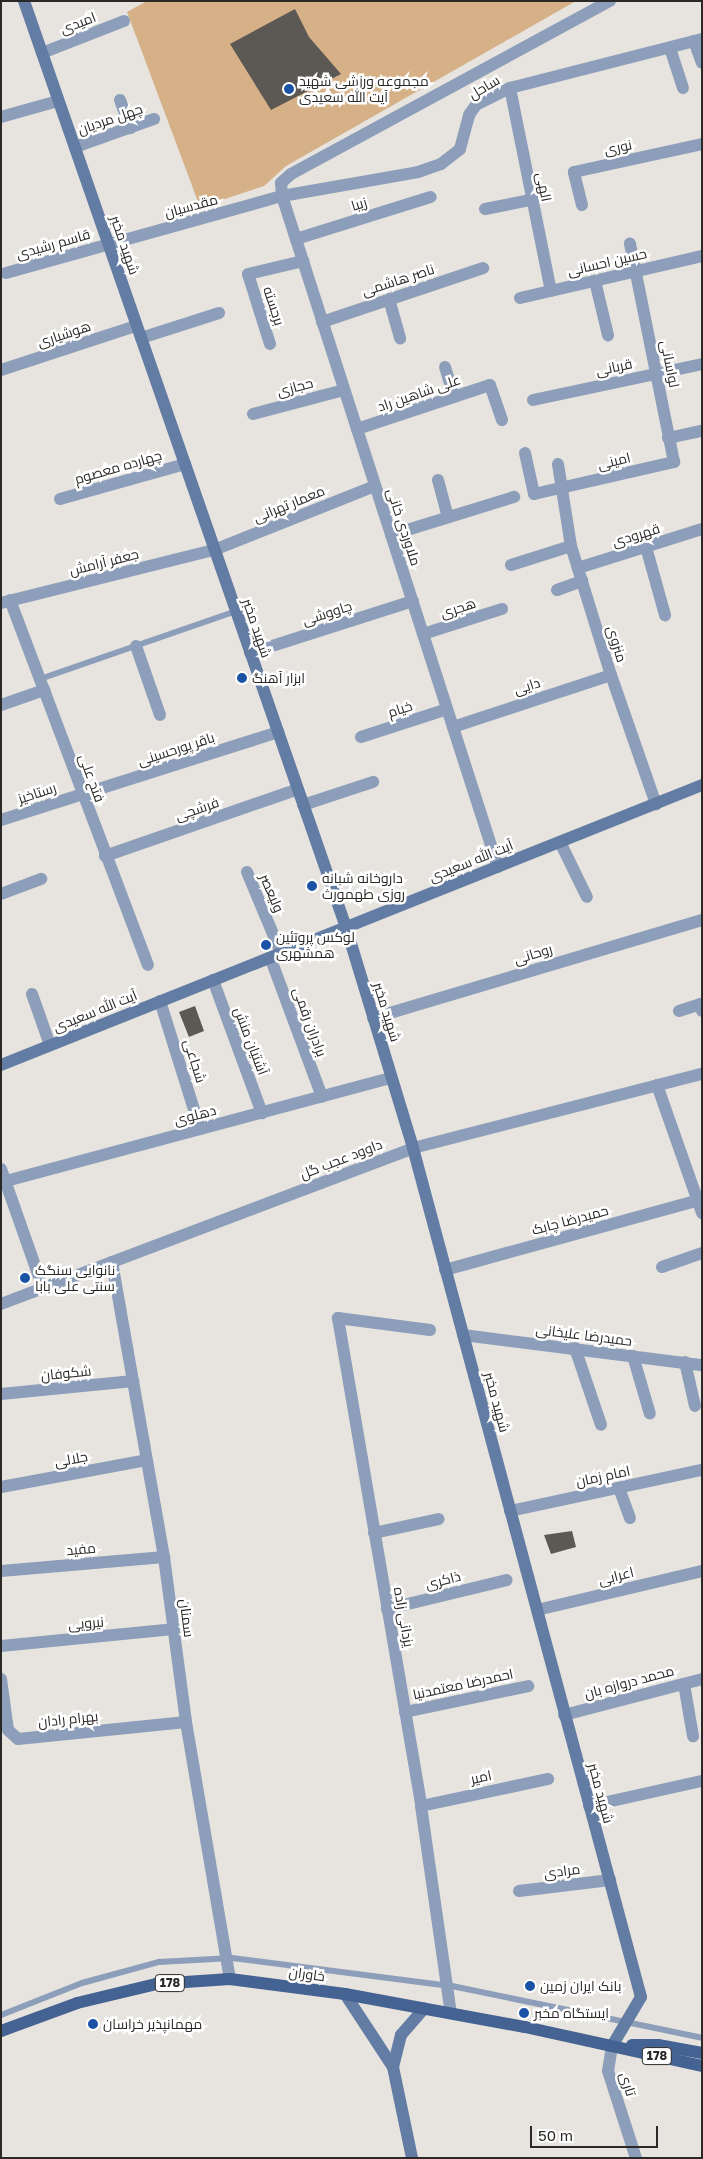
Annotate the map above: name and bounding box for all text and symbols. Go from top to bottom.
street label: امیدی [58,9,98,37]
street label: ساحل [465,71,503,103]
place label: مجموعه ورزشی شهید آیت‌ الله سعیدی [299,73,429,105]
marker: مجموعه ورزشی شهید آیت‌ الله سعیدی [283,83,295,95]
street label: چهل مردیان [75,100,145,138]
street label: نوری [603,136,633,158]
street label: الهی [533,171,555,203]
street label: مقدسیان [162,191,220,221]
street label: زیبا [349,194,369,214]
street label: شهید مخبر [107,213,143,277]
street label: قاسم رشیدی [14,225,92,263]
street label: حسین احسانی [566,245,648,279]
street label: ناصر هاشمی [360,260,436,300]
street label: برجسته [260,284,288,328]
street label: هوشیاری [35,317,93,351]
street label: لواسانی [657,339,683,389]
street label: قربانی [594,355,634,379]
street label: علی شاهین راد [375,371,463,415]
street label: حجازی [275,374,315,400]
street label: چهارده معصوم [72,447,164,487]
street label: امینی [596,449,632,473]
street label: معمار تهرانی [251,482,327,526]
street label: ملاوردی خانی [384,486,424,568]
street label: قهرودی [610,520,662,550]
street label: جعفر آرامش [68,545,140,579]
street label: هجری [438,594,478,622]
street label: شهید مخبر [239,596,275,660]
street label: چاووشی [300,597,354,629]
street label: منزوی [603,624,631,664]
place label: ابزار آهنگ [252,670,305,686]
marker: ابزار آهنگ [236,672,248,684]
street label: دایی [512,674,542,698]
street label: خیام [386,697,414,721]
street label: باقر پورحسینی [135,729,217,769]
street label: فتح علی [76,752,108,804]
street label: رستاخیز [16,779,58,807]
street label: فرشچی [173,794,221,824]
street label: آیت الله سعیدی [427,837,515,885]
place label: داروخانه شبانه روزی طهمورث [322,870,405,902]
street label: ولیعصر [256,871,288,915]
marker: داروخانه شبانه روزی طهمورث [306,880,318,892]
place label: لوکس پروتئین همشهری [276,929,355,962]
marker: لوکس پروتئین همشهری [260,939,272,951]
street label: روحانی [512,940,554,968]
street label: شهید مخبر [370,980,404,1044]
street label: برادران رقمی [290,985,330,1059]
street label: آیت الله سعیدی [51,987,139,1035]
street label: آشتیان منش [230,1005,272,1077]
street label: شجاعی [180,1037,210,1085]
street label: دهلوی [172,1101,218,1129]
street label: داوود عجب گل [297,1136,385,1182]
street label: حمیدرضا چابک [530,1202,610,1238]
place label: نانوایی سنگک سنتی علی بابا [35,1262,115,1294]
marker: نانوایی سنگک سنتی علی بابا [19,1272,31,1284]
street label: حمیدرضا علیخانی [535,1321,633,1349]
street label: شکوفان [40,1362,92,1384]
street label: شهید مخبر [481,1370,513,1434]
street label: جلالی [53,1448,89,1470]
street label: امام زمان [574,1462,632,1490]
street label: مفید [66,1539,96,1559]
street label: اعرابی [596,1563,636,1589]
street label: ذاکری [423,1567,463,1593]
street label: یزدانی زاده [390,1586,418,1648]
street label: سمنان [176,1598,198,1638]
street label: نیرویی [67,1613,105,1633]
street label: محمد دروازه بان [582,1662,676,1702]
street label: احمدرضا معتمدنیا [411,1665,515,1703]
street label: بهرام رادان [37,1707,99,1731]
street label: شهید مخبر [585,1761,617,1825]
street label: امیر [469,1767,493,1787]
street label: مرادی [543,1860,581,1882]
street label: خاوران [288,1963,326,1985]
road number: 178 [154,1974,186,1992]
place label: بانک ایران زمین [540,1978,621,1994]
marker: بانک ایران زمین [524,1980,536,1992]
place label: ایستگاه مخبر [534,2005,609,2021]
marker: ایستگاه مخبر [518,2007,530,2019]
place label: مهمانپذیر خراسان [103,2016,202,2032]
marker: مهمانپذیر خراسان [87,2018,99,2030]
road number: 178 [641,2046,673,2066]
street label: تاری [616,2070,640,2098]
scale bar [533,2116,660,2148]
text: 50 m [538,2126,573,2144]

